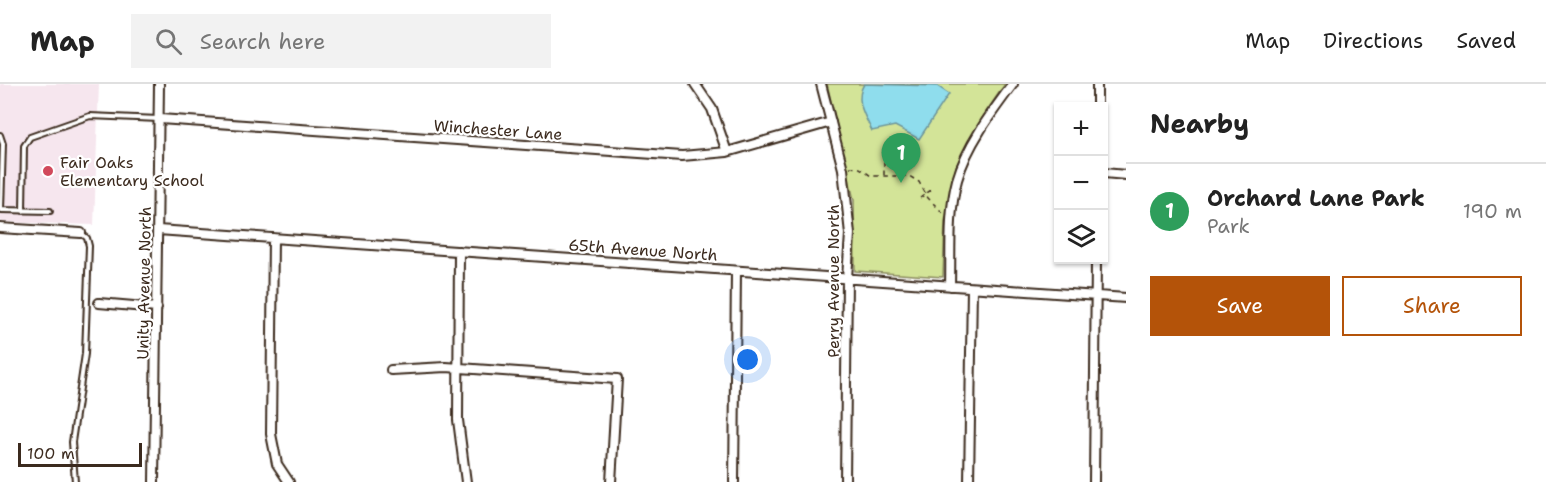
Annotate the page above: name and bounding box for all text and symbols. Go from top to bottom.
search box [131,14,551,68]
text: Map [30,22,95,60]
icon: search [152,25,185,58]
text: Search here [200,27,325,56]
text: Map [1245,27,1290,55]
text: Directions [1323,27,1423,55]
text: Saved [1456,27,1516,55]
map controls [1054,102,1108,264]
button: + [1054,102,1108,156]
text: Nearby [1150,106,1249,141]
street label: Winchester Lane [433,115,563,145]
pin: 1 [882,134,920,183]
place label: Fair Oaks Elementary School [60,152,204,191]
button: − [1054,156,1108,210]
marker: Fair Oaks Elementary School [41,164,55,178]
text: Orchard Lane Park [1207,184,1425,213]
text: 1 [1165,198,1174,224]
text: 190 m [1463,198,1522,224]
street label: Perry Avenue North [823,204,844,358]
street label: Unity Avenue North [132,206,156,360]
button: layers [1054,210,1108,264]
text: Park [1207,213,1250,239]
street label: 65th Avenue North [568,234,718,266]
button: Save [1150,276,1330,336]
button: Share [1342,276,1522,336]
your location [733,345,762,374]
scale bar [18,440,142,468]
text: 100 m [27,443,75,464]

